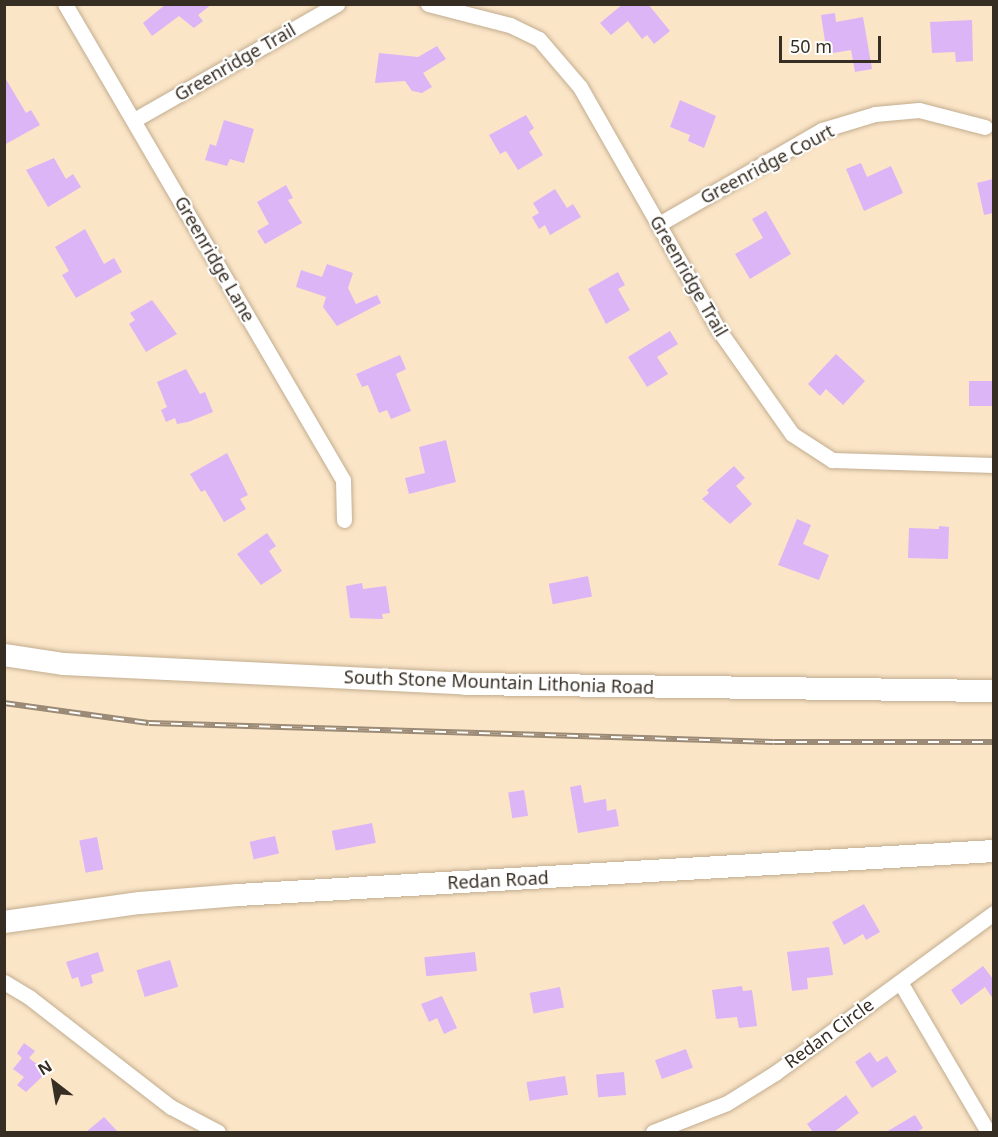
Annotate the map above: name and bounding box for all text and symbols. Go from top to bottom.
street label: Greenridge Trail [171,19,299,105]
scale bar [782,24,884,62]
text: 50 m [790,34,832,58]
street label: Greenridge Court [697,120,837,208]
street label: Greenridge Lane [170,192,260,326]
street label: Greenridge Trail [646,212,732,340]
street label: South Stone Mountain Lithonia Road [344,666,654,698]
street label: Redan Road [447,867,549,893]
street label: Redan Circle [780,993,878,1073]
north arrow [24,1053,84,1113]
text: N [33,1055,56,1080]

